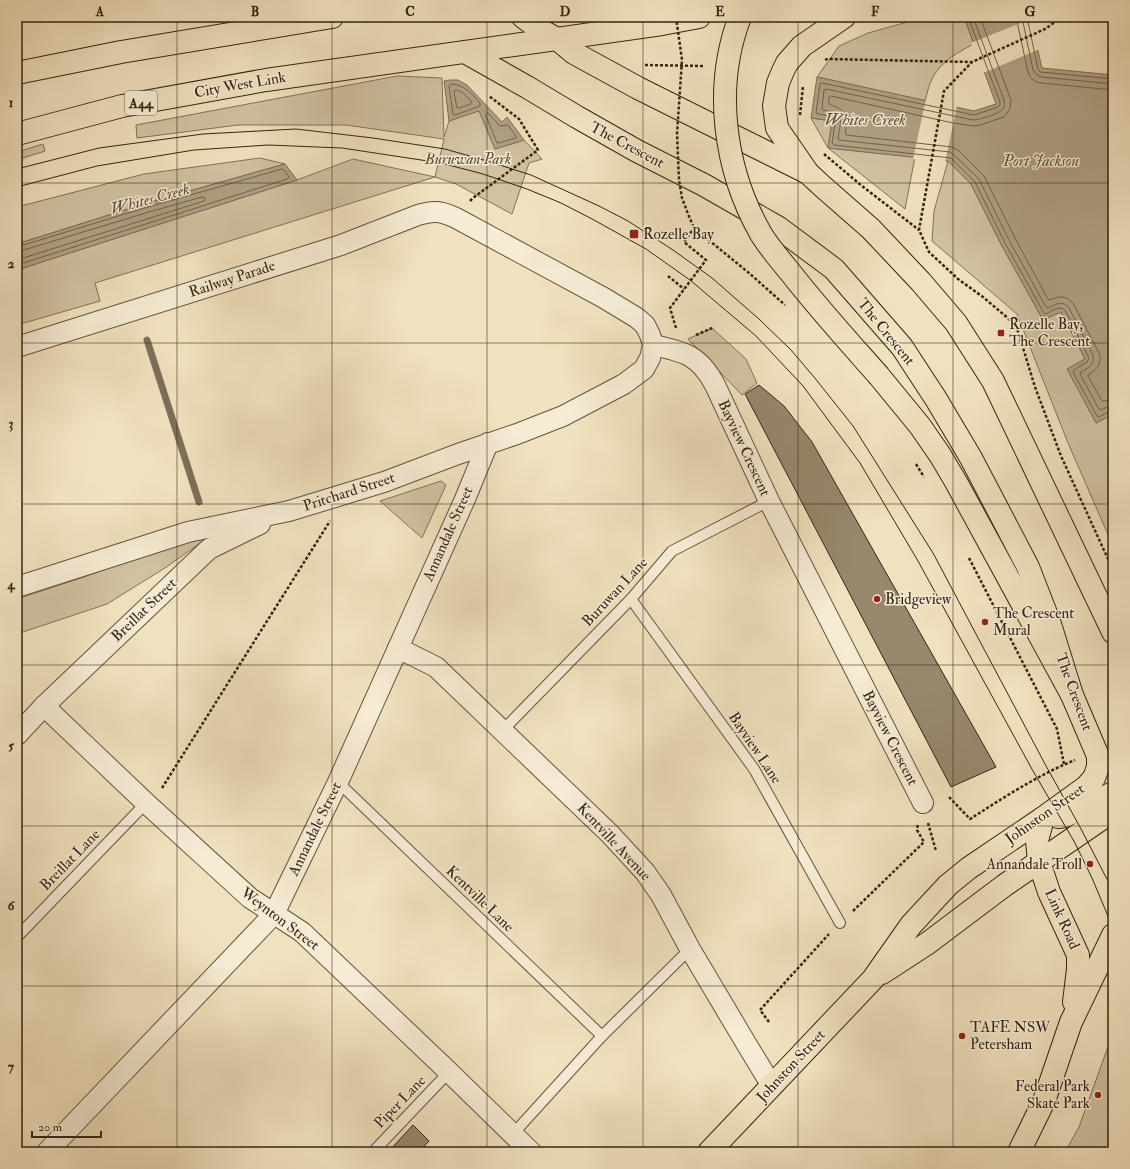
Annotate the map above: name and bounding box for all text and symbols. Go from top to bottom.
text: A [95,4,105,20]
text: B [251,4,259,20]
text: C [405,4,415,20]
text: D [560,4,571,20]
text: E [715,4,725,20]
text: F [871,4,880,20]
text: G [1025,4,1036,20]
street label: City West Link [193,68,287,102]
road number: A44 [125,91,157,115]
text: 1 [9,95,14,111]
water label: Whites Creek [824,110,906,130]
street label: The Crescent [587,118,667,172]
park label: Buruwan Park [424,150,511,169]
water label: Port Jackson [1002,151,1079,171]
water label: Whites Creek [108,179,192,219]
place label: Rozelle Bay [643,225,714,244]
marker: Rozelle Bay [628,228,640,240]
text: 2 [8,256,15,272]
street label: Railway Parade [186,256,278,302]
street label: The Crescent [853,295,919,370]
place label: Rozelle Bay, The Crescent [1009,315,1090,351]
marker: Rozelle Bay, The Crescent [996,328,1006,338]
street label: Bayview Crescent [713,397,775,499]
text: 3 [9,416,14,432]
street label: Pritchard Street [301,468,397,516]
street label: Annandale Street [418,484,477,585]
street label: Buruwan Lane [578,553,652,631]
street label: Breillat Street [107,574,181,646]
text: 4 [6,577,15,593]
place label: Bridgeview [885,590,952,609]
marker: Bridgeview [872,594,882,604]
place label: The Crescent Mural [993,604,1074,640]
marker: The Crescent Mural [980,617,990,627]
street label: The Crescent [1051,651,1097,733]
street label: Bayview Crescent [858,687,922,789]
street label: Bayview Lane [724,708,786,788]
text: 5 [8,738,14,754]
street label: Annandale Street [284,779,346,880]
street label: Johnston Street [1001,780,1089,850]
street label: Kentville Avenue [573,799,655,885]
street label: Breillat Lane [36,825,104,895]
place label: Annandale Troll [985,855,1082,874]
marker: Annandale Troll [1085,859,1095,869]
street label: Kentville Lane [442,862,518,936]
street label: Weynton Street [236,883,323,955]
street label: Link Road [1040,886,1084,953]
text: 6 [8,898,16,914]
place label: TAFE NSW Petersham [970,1018,1051,1054]
street label: Johnston Street [752,1026,830,1108]
marker: TAFE NSW Petersham [957,1031,967,1041]
text: 7 [8,1059,15,1075]
street label: Piper Lane [370,1072,431,1133]
place label: Federal Park Skate Park [1015,1077,1090,1113]
marker: Federal Park Skate Park [1093,1090,1103,1100]
scale bar [32,1113,101,1139]
text: 20 m [38,1120,63,1135]

